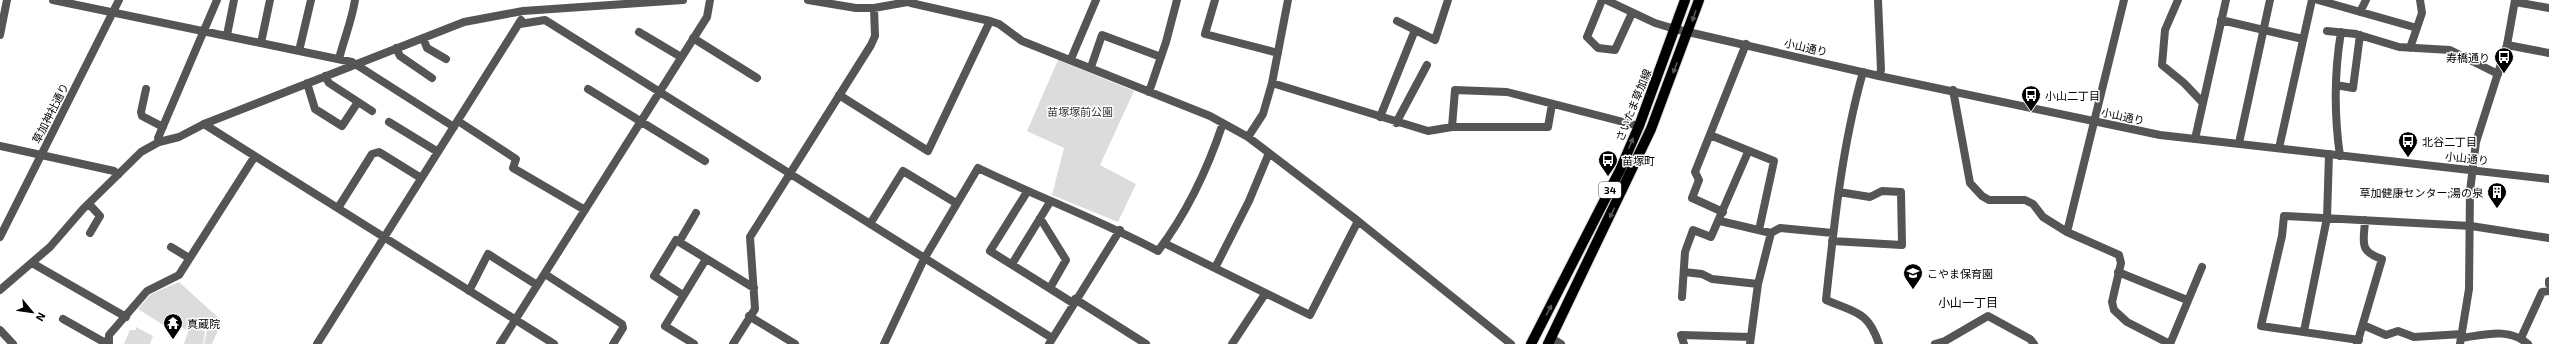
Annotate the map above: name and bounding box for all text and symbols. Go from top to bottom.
one-way arrow [1691,10,1697,22]
street label: 小山通り [1783,36,1829,58]
bus stop icon: 寿橋通り [2493,46,2515,74]
place label: 寿橋通り [2446,51,2490,64]
one-way arrow [1671,63,1677,75]
street label: さいたま草加線 [1613,67,1653,143]
street label: 草加神社通り [29,81,71,145]
bus stop icon: 小山二丁目 [2020,84,2042,112]
place label: 小山二丁目 [2045,89,2100,102]
park label: 苗塚塚前公園 [1047,105,1113,118]
street label: 小山通り [2100,105,2146,127]
bus stop icon: 北谷二丁目 [2397,130,2419,158]
place label: 北谷二丁目 [2422,135,2477,148]
one-way arrow [1629,136,1635,148]
bus stop icon: 苗塚町 [1597,149,1619,177]
street label: 小山通り [2444,149,2490,167]
place label: 苗塚町 [1622,154,1655,167]
building icon: 草加健康センター;湯の泉 [2486,181,2508,209]
road number: 34 [1599,182,1621,198]
place label: 草加健康センター;湯の泉 [2359,186,2484,199]
one-way arrow [1609,207,1615,219]
school or university icon: こやま保育園 [1902,262,1924,290]
place label: こやま保育園 [1927,267,1993,280]
north arrow [12,292,52,332]
district label: 小山一丁目 [1938,295,1998,309]
one-way arrow [1546,304,1552,315]
text: N [34,310,49,324]
temple icon: 真蔵院 [162,312,184,340]
place label: 真蔵院 [187,317,220,330]

